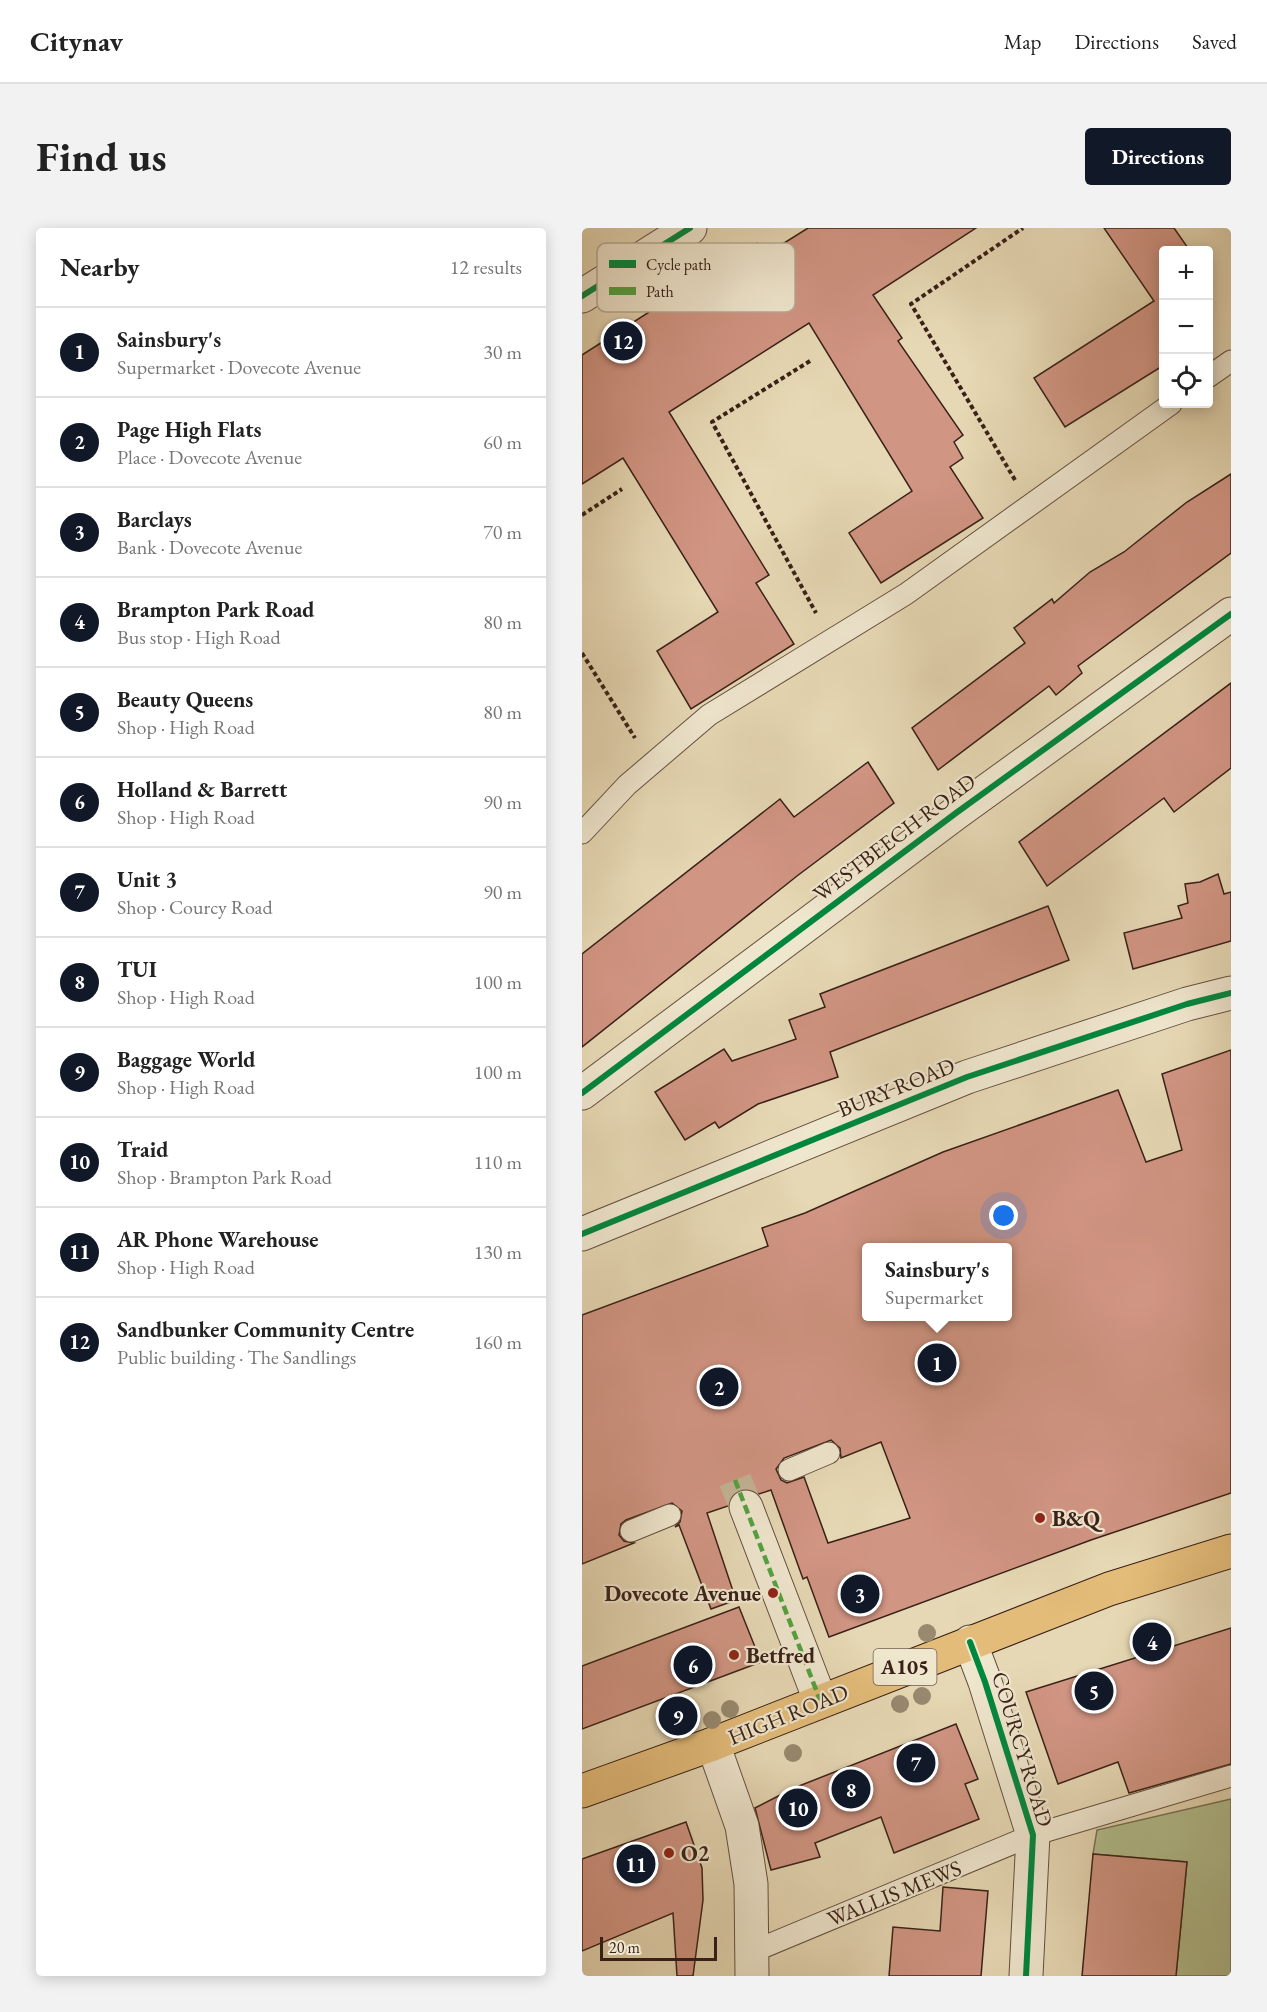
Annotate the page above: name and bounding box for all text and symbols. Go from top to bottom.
text: Citynav [30,23,123,59]
text: Map [1004,28,1041,55]
text: Directions [1074,28,1159,55]
text: Saved [1192,28,1237,55]
button: Directions [1085,128,1231,185]
text: Find us [36,129,167,184]
legend [597,243,795,312]
map controls [1159,246,1213,408]
button: + [1159,246,1213,300]
text: Nearby [60,250,140,284]
text: 12 results [450,254,522,280]
text: Cycle path [646,254,711,275]
text: Path [646,281,674,302]
button: − [1159,300,1213,354]
pin: 12 [604,318,642,364]
text: Sainsbury's [117,325,221,354]
text: 1 [74,339,85,365]
text: 30 m [483,339,522,365]
text: Supermarket · Dovecote Avenue [117,354,361,380]
button: locate [1159,354,1213,408]
text: Page High Flats [117,415,261,444]
text: 2 [74,429,85,455]
text: 60 m [483,429,522,455]
text: Place · Dovecote Avenue [117,444,302,470]
text: Barclays [117,505,192,534]
text: 3 [74,519,85,545]
text: 70 m [483,519,522,545]
text: Bank · Dovecote Avenue [117,534,302,560]
text: Brampton Park Road [117,595,314,624]
text: 4 [74,609,85,635]
text: 80 m [483,609,522,635]
text: Bus stop · High Road [117,624,281,650]
text: Beauty Queens [117,685,253,714]
text: 5 [74,699,85,725]
text: 80 m [483,699,522,725]
text: Shop · High Road [117,714,255,740]
street label: WESTBEECH ROAD [807,767,982,908]
text: Holland & Barrett [117,775,287,804]
text: 6 [74,789,85,815]
text: 90 m [483,789,522,815]
text: Shop · High Road [117,804,255,830]
text: Unit 3 [117,865,177,894]
text: 7 [74,879,85,905]
text: 90 m [483,879,522,905]
text: Shop · Courcy Road [117,894,273,920]
text: TUI [117,955,157,984]
text: 8 [74,969,85,995]
text: 100 m [474,969,522,995]
text: Shop · High Road [117,984,255,1010]
text: Baggage World [117,1045,255,1074]
street label: BURY ROAD [833,1051,959,1124]
text: 9 [74,1059,85,1085]
text: 100 m [474,1059,522,1085]
text: Shop · High Road [117,1074,255,1100]
text: Traid [117,1135,168,1164]
text: 10 [69,1149,90,1175]
text: 110 m [474,1149,522,1175]
text: Shop · Brampton Park Road [117,1164,332,1190]
your location [989,1201,1018,1230]
text: AR Phone Warehouse [117,1225,318,1254]
text: 11 [69,1239,90,1265]
text: 130 m [474,1239,522,1265]
popup [862,1243,1012,1321]
text: Shop · High Road [117,1254,255,1280]
text: Sainsbury's [885,1255,989,1284]
text: Supermarket [885,1284,983,1310]
text: Sandbunker Community Centre [117,1315,414,1344]
text: 12 [69,1329,90,1355]
text: 160 m [474,1329,522,1355]
pin: 1 [918,1340,956,1386]
text: Public building · The Sandlings [117,1344,356,1370]
pin: 2 [700,1364,738,1410]
place label: B&Q [1052,1504,1103,1533]
marker: B&Q [1033,1511,1047,1525]
pin: 3 [840,1572,880,1616]
place label: Dovecote Avenue [604,1579,761,1608]
marker: Dovecote Avenue [766,1586,780,1600]
pin: 4 [1132,1620,1172,1664]
place label: Betfred [746,1641,815,1670]
pin: 6 [674,1642,712,1688]
marker: Betfred [727,1648,741,1662]
road number: A105 [874,1649,936,1685]
street label: COURCY ROAD [985,1668,1060,1830]
pin: 5 [1074,1668,1114,1714]
street label: HIGH ROAD [724,1677,853,1752]
pin: 9 [658,1694,698,1738]
pin: 7 [896,1740,936,1786]
pin: 8 [832,1766,870,1812]
pin: 10 [778,1786,818,1830]
place label: O2 [681,1839,710,1868]
pin: 11 [616,1842,656,1886]
marker: O2 [662,1846,676,1860]
street label: WALLIS MEWS [823,1853,966,1934]
scale bar [600,1934,717,1962]
text: 20 m [609,1937,640,1958]

